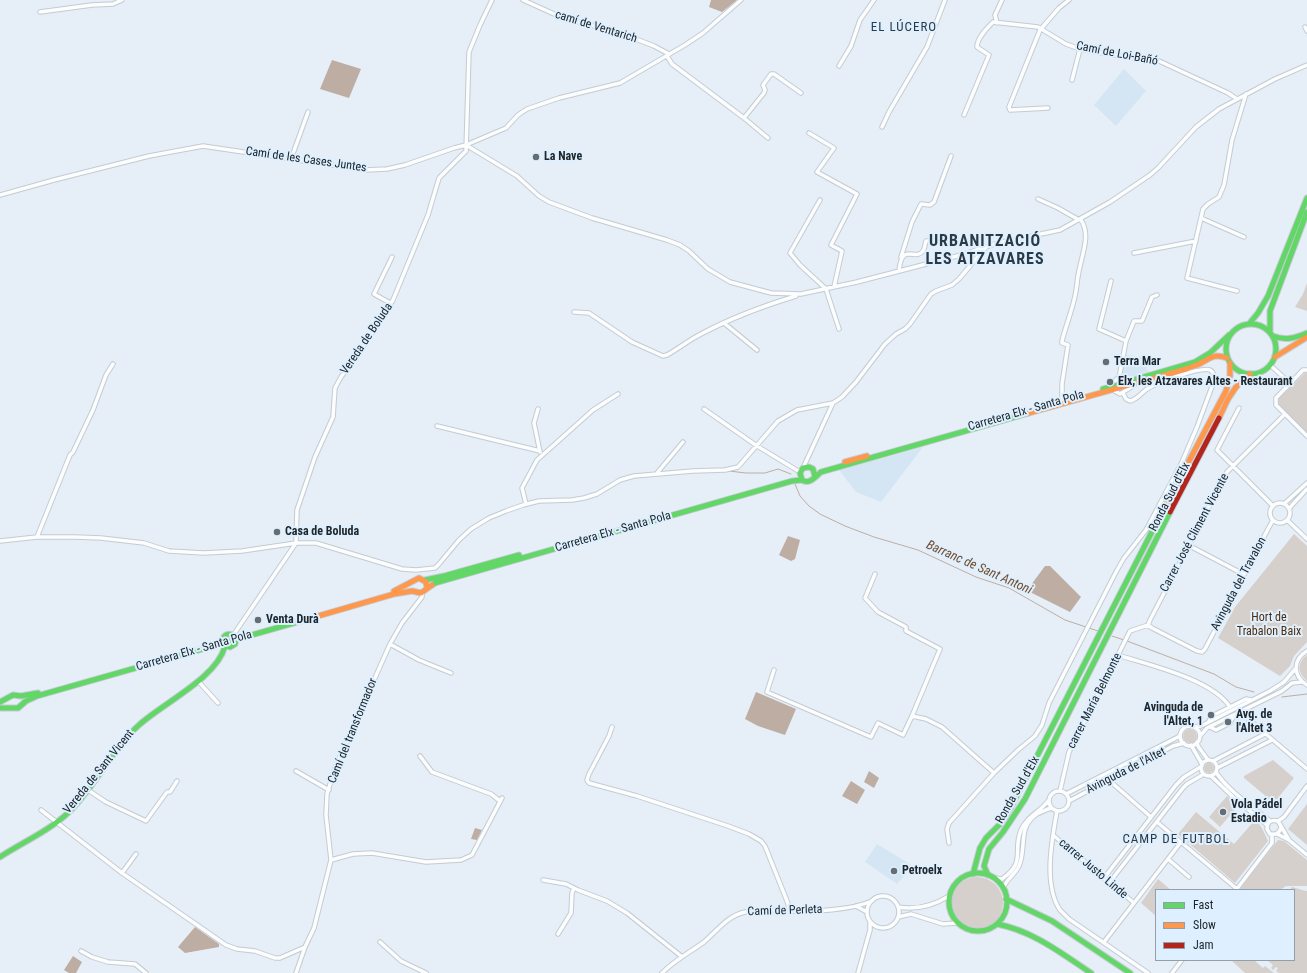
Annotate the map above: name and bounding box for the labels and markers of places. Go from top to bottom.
place label: La Nave [544,150,582,164]
marker: La Nave [531,152,541,162]
place label: Terra Mar [1114,355,1161,369]
marker: Terra Mar [1101,357,1111,367]
place label: Elx, les Atzavares Altes - Restaurant [1118,375,1293,389]
marker: Elx, les Atzavares Altes - Restaurant [1105,377,1115,387]
place label: Casa de Boluda [285,525,359,539]
marker: Casa de Boluda [272,527,282,537]
place label: Venta Durà [266,613,319,627]
marker: Venta Durà [253,615,263,625]
place label: Avinguda de l'Altet, 1 [1144,701,1203,729]
place label: Avg. de l'Altet 3 [1236,708,1272,736]
marker: Avinguda de l'Altet, 1 [1206,710,1216,720]
marker: Avg. de l'Altet 3 [1223,717,1233,727]
place label: Vola Pádel Estadio [1231,798,1282,826]
marker: Vola Pádel Estadio [1218,807,1228,817]
place label: Petroelx [902,864,942,878]
marker: Petroelx [889,866,899,876]

